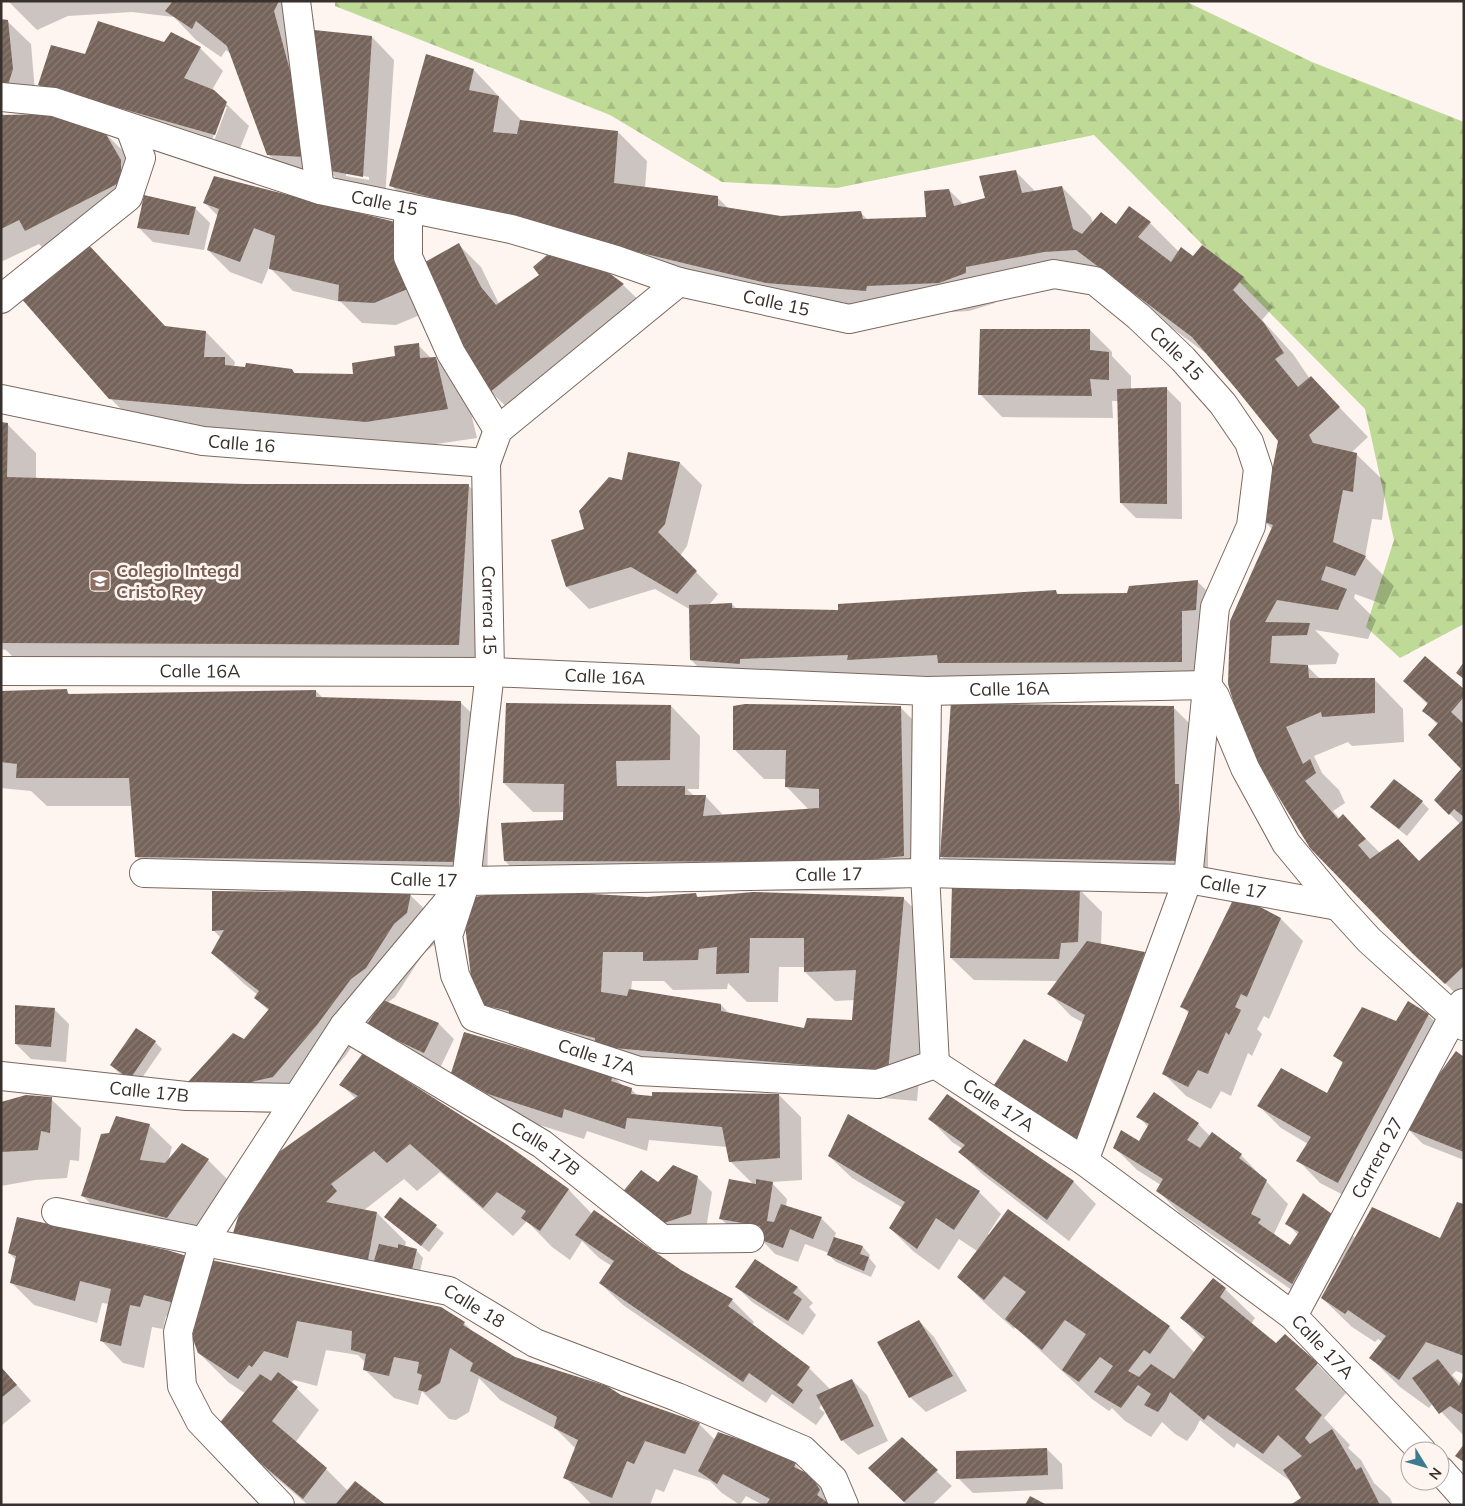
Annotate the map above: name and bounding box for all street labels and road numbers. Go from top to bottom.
street label: Calle 15 [349,185,420,221]
street label: Calle 15 [741,284,812,321]
street label: Calle 15 [1145,321,1209,385]
street label: Calle 16 [207,429,276,458]
street label: Carrera 15 [477,565,502,655]
street label: Calle 16A [160,659,240,682]
street label: Calle 16A [564,663,646,690]
street label: Calle 16A [969,676,1050,701]
street label: Calle 17 [795,862,863,886]
street label: Calle 17 [390,867,458,892]
street label: Calle 17 [1198,869,1268,904]
street label: Calle 17A [555,1033,639,1080]
street label: Calle 17A [959,1073,1039,1137]
street label: Calle 17B [108,1076,190,1107]
street label: Carrera 27 [1346,1113,1408,1203]
street label: Calle 17B [507,1116,585,1181]
street label: Calle 18 [439,1278,509,1333]
street label: Calle 17A [1287,1309,1359,1384]

